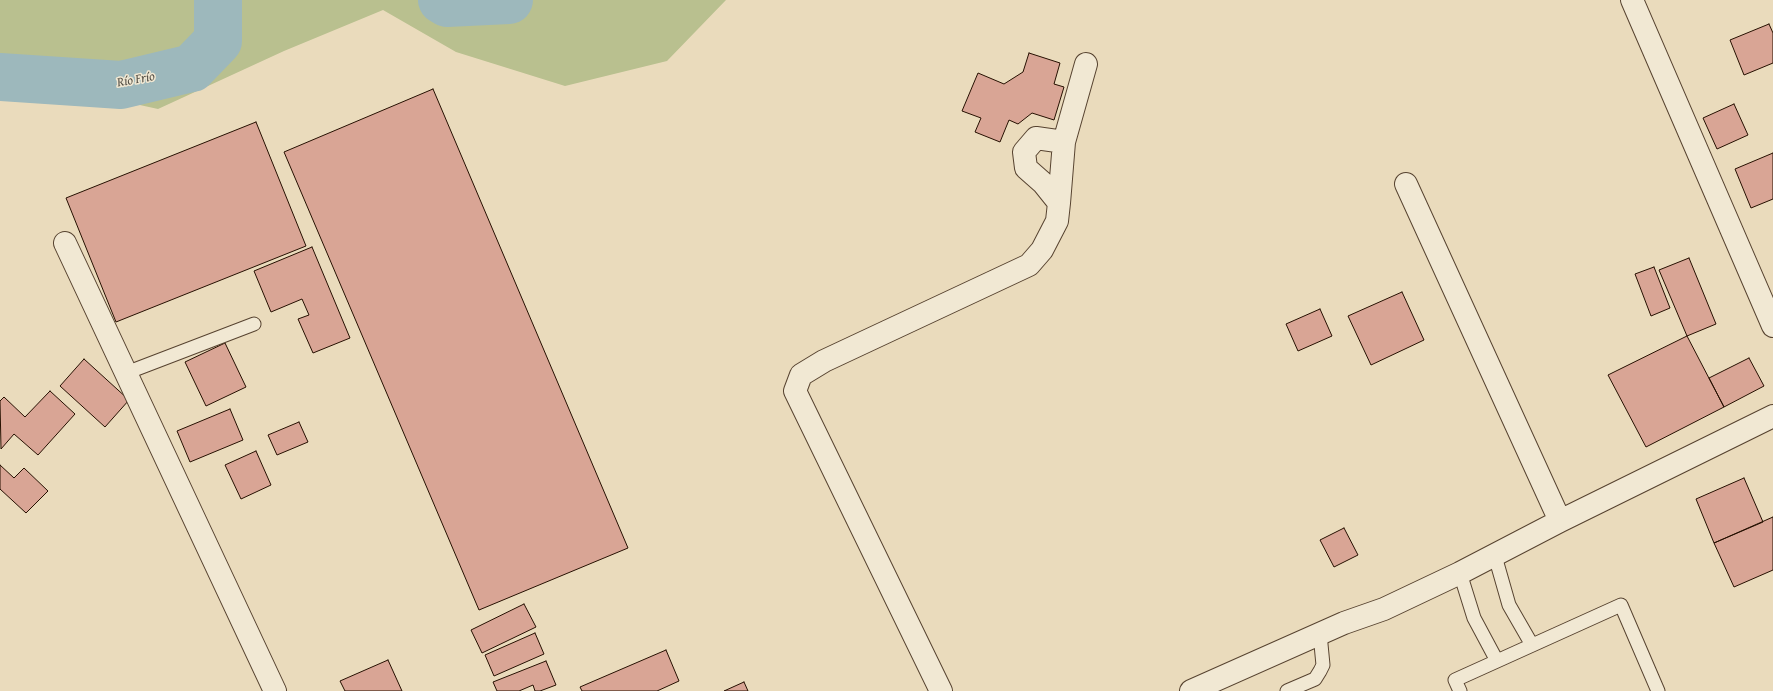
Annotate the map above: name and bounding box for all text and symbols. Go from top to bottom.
water label: Río Frío [116,69,156,91]

